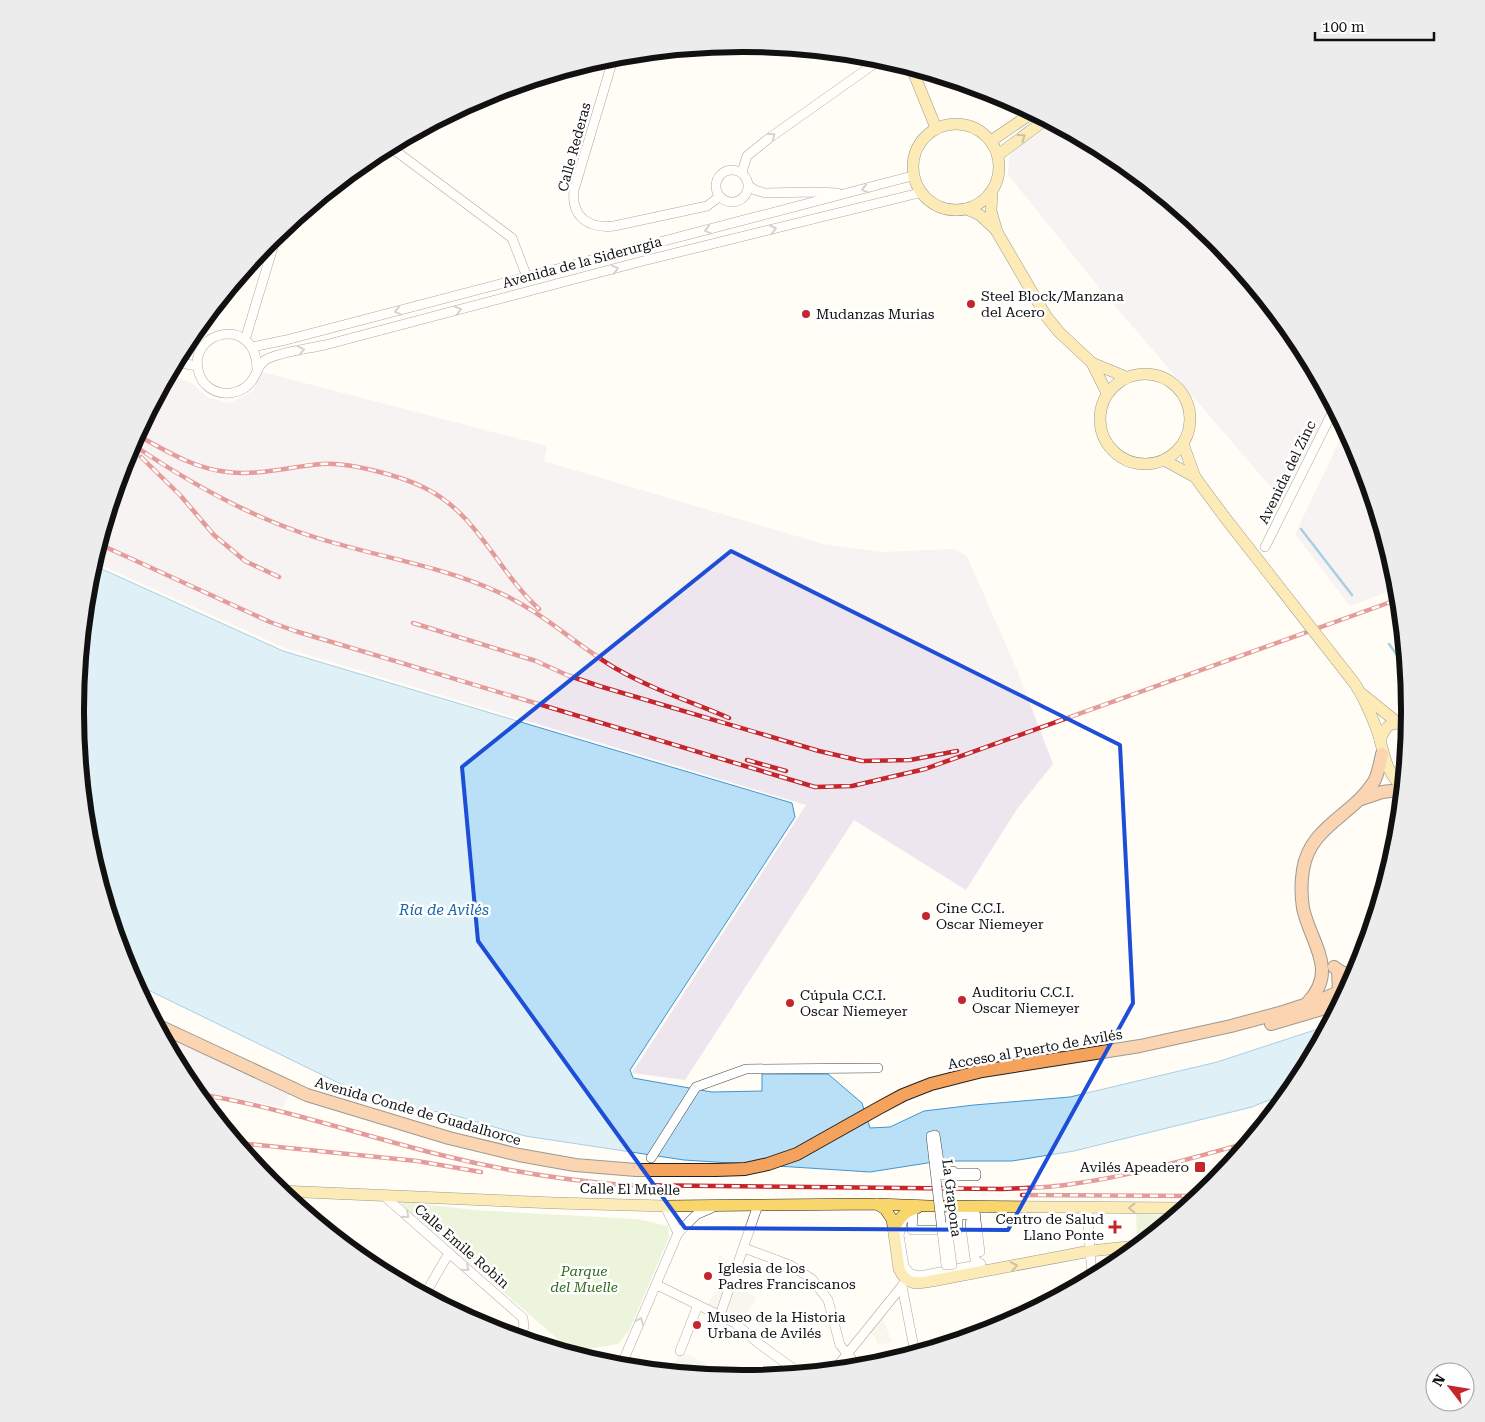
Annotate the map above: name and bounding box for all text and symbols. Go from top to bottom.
scale bar [1315,10,1434,42]
text: 100 m [1322,18,1365,36]
street label: Calle Rederas [554,101,594,193]
one-way arrow [766,133,776,142]
one-way arrow [1016,135,1025,143]
one-way arrow [861,183,869,193]
one-way arrow [703,224,712,235]
one-way arrow [768,224,777,235]
street label: Avenida de la Siderurgia [501,233,664,291]
one-way arrow [611,264,619,274]
place label: Steel Block/Manzana del Acero [981,288,1124,320]
marker: Steel Block/Manzana del Acero [965,298,977,310]
one-way arrow [394,305,402,315]
one-way arrow [454,305,462,315]
place label: Mudanzas Murias [816,306,935,322]
marker: Mudanzas Murias [800,308,812,320]
one-way arrow [296,345,305,356]
street label: Avenida del Zinc [1255,418,1319,526]
place label: Cine C.C.I. Oscar Niemeyer [936,900,1044,932]
water label: Ría de Avilés [398,901,489,919]
marker: Cine C.C.I. Oscar Niemeyer [920,910,932,922]
place label: Auditoriu C.C.I. Oscar Niemeyer [972,984,1080,1016]
place label: Cúpula C.C.I. Oscar Niemeyer [800,987,908,1019]
marker: Auditoriu C.C.I. Oscar Niemeyer [956,994,968,1006]
marker: Cúpula C.C.I. Oscar Niemeyer [784,997,796,1009]
street label: Acceso al Puerto de Avilés [947,1026,1124,1072]
street label: Avenida Conde de Guadalhorce [313,1074,523,1148]
street label: La Grapona [939,1158,965,1238]
place label: Avilés Apeadero [1080,1159,1189,1175]
marker: Avilés Apeadero [1193,1160,1207,1174]
street label: Calle El Muelle [580,1180,681,1198]
street label: Calle Emile Robin [411,1201,513,1291]
one-way arrow [1128,1203,1136,1213]
one-way arrow [401,1210,410,1219]
place label: Centro de Salud Llano Ponte [996,1211,1104,1243]
marker: Centro de Salud Llano Ponte [1108,1220,1122,1234]
place label: Iglesia de los Padres Franciscanos [718,1260,856,1292]
one-way arrow [1010,1261,1018,1271]
one-way arrow [460,1262,469,1271]
park label: Parque del Muelle [550,1263,618,1295]
marker: Iglesia de los Padres Franciscanos [702,1270,714,1282]
place label: Museo de la Historia Urbana de Avilés [707,1309,846,1341]
one-way arrow [634,1317,644,1326]
marker: Museo de la Historia Urbana de Avilés [691,1319,703,1331]
north arrow [1425,1362,1475,1412]
text: N [1429,1371,1449,1389]

